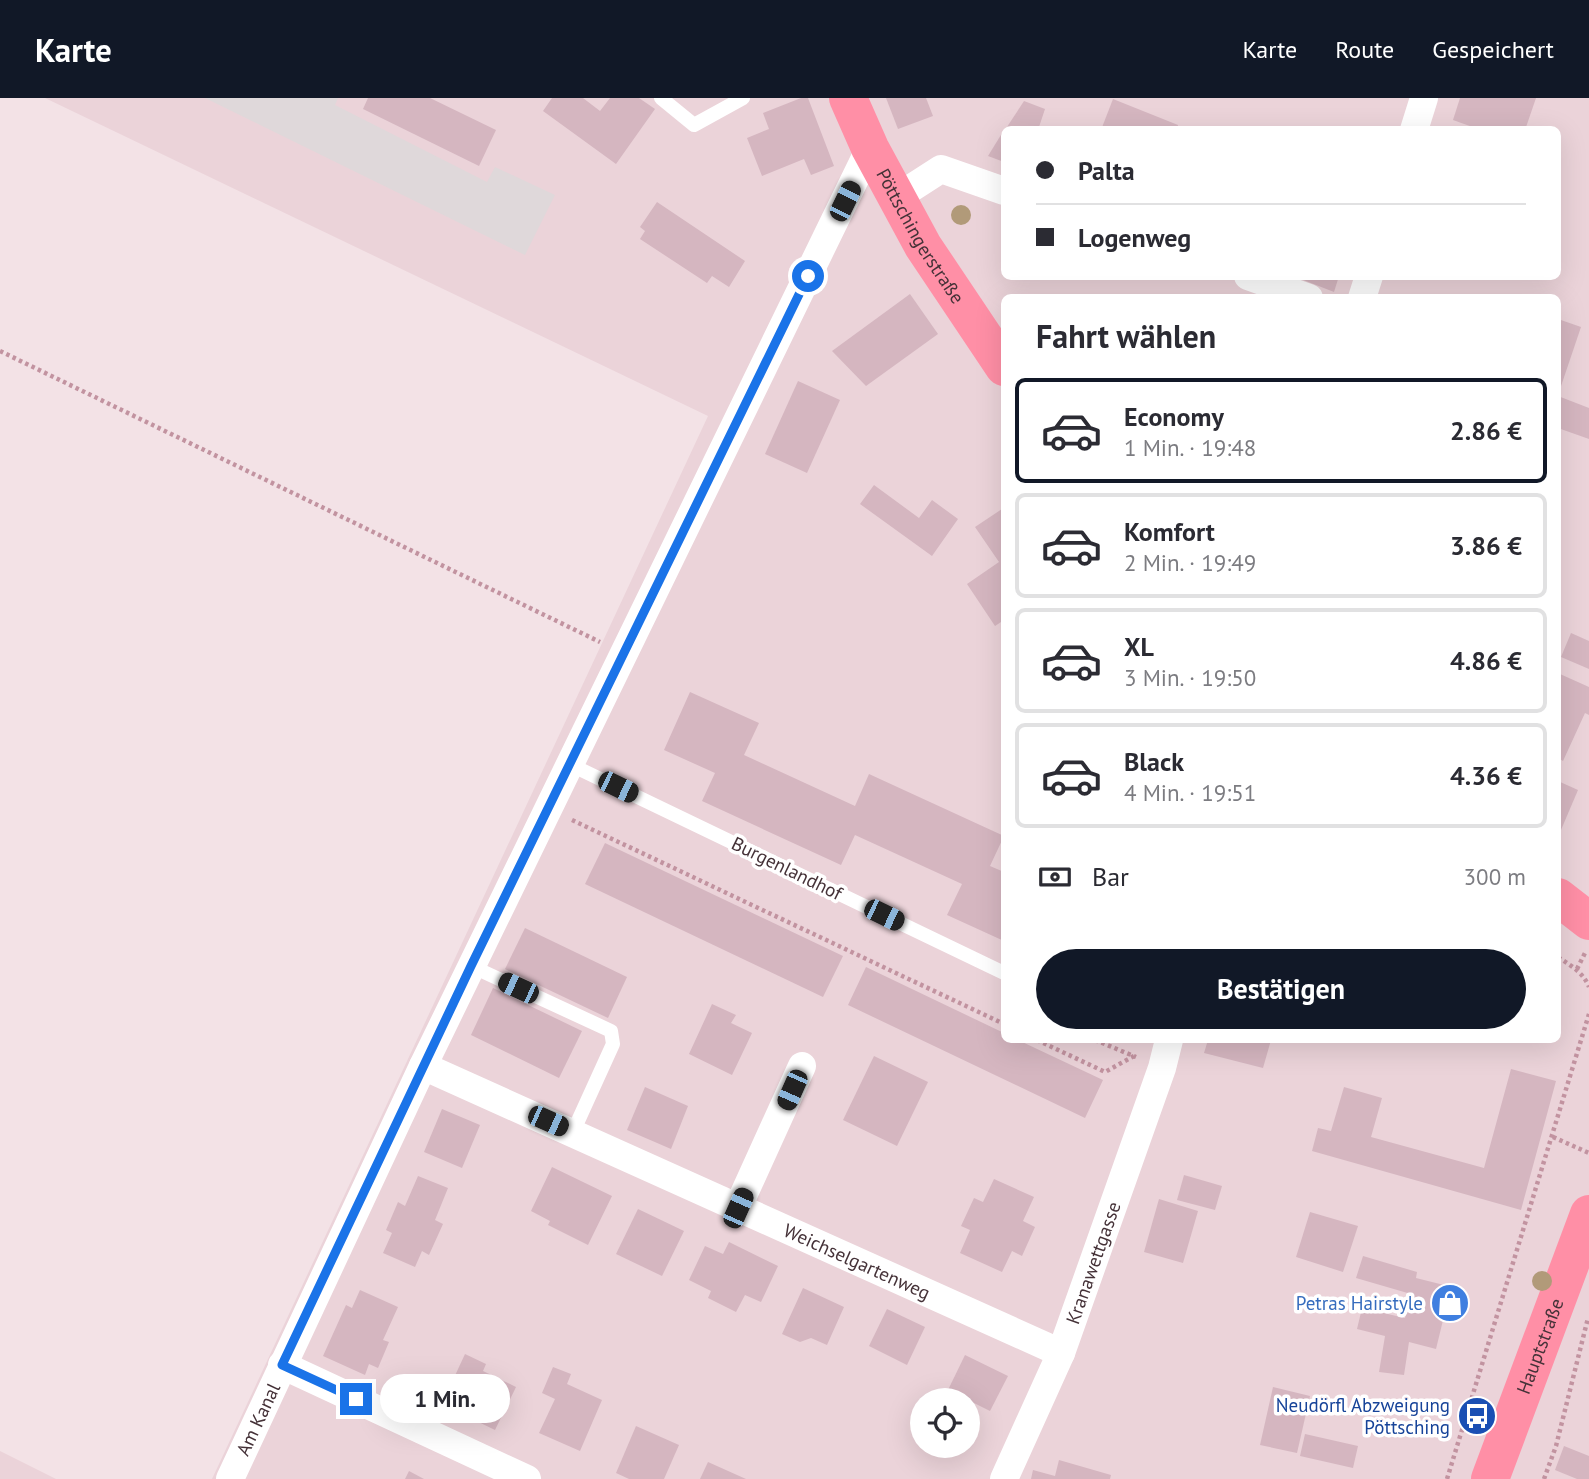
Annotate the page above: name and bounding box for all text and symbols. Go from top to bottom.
text: Karte [35,28,112,71]
text: Karte [1242,34,1297,65]
text: Route [1335,34,1394,65]
text: Gespeichert [1432,34,1554,65]
text: Palta [1078,154,1135,187]
street label: Pöttschingerstraße [871,164,970,308]
car [827,178,864,224]
text: Logenweg [1078,221,1191,254]
route start [792,260,824,292]
text: Fahrt wählen [1036,315,1216,357]
icon: car [1040,399,1103,462]
text: Economy [1124,400,1224,433]
text: 2.86 € [1450,414,1522,447]
text: 1 Min. · 19:48 [1124,433,1256,462]
icon: car [1040,514,1103,577]
text: Komfort [1124,515,1215,548]
text: 3.86 € [1450,529,1522,562]
text: 2 Min. · 19:49 [1124,548,1256,577]
icon: car [1040,629,1103,692]
text: XL [1124,630,1154,663]
text: 4.86 € [1450,644,1522,677]
text: 3 Min. · 19:50 [1124,663,1256,692]
icon: car [1040,744,1103,807]
text: Black [1124,745,1184,778]
text: 4.36 € [1450,759,1522,792]
car [595,768,642,806]
text: 4 Min. · 19:51 [1124,778,1256,807]
street label: Burgenlandhof [728,831,847,906]
icon: cash [1036,858,1074,896]
text: Bar [1092,860,1129,893]
text: 300 m [1464,862,1526,891]
car [861,896,908,934]
button: Bestätigen [1036,949,1526,1029]
car [495,970,542,1006]
car [774,1067,811,1113]
car [525,1103,572,1139]
car [720,1185,757,1231]
street label: Kranawettgasse [1060,1198,1126,1327]
street label: Weichselgartenweg [780,1218,934,1305]
shop icon: Petras Hairstyle [1429,1282,1471,1324]
place label: Petras Hairstyle [1296,1291,1423,1315]
street label: Hauptstraße [1511,1295,1569,1397]
callout: 1 Min. [380,1374,510,1424]
street label: Am Kanal [231,1379,285,1459]
route end [340,1383,372,1415]
text: 1 Min. [414,1384,476,1413]
map controls [910,1388,980,1458]
button: locate [910,1388,980,1458]
place label: Neudörfl Abzweigung Pöttsching [1276,1393,1450,1439]
bus stop icon: Neudörfl Abzweigung Pöttsching [1456,1395,1498,1437]

